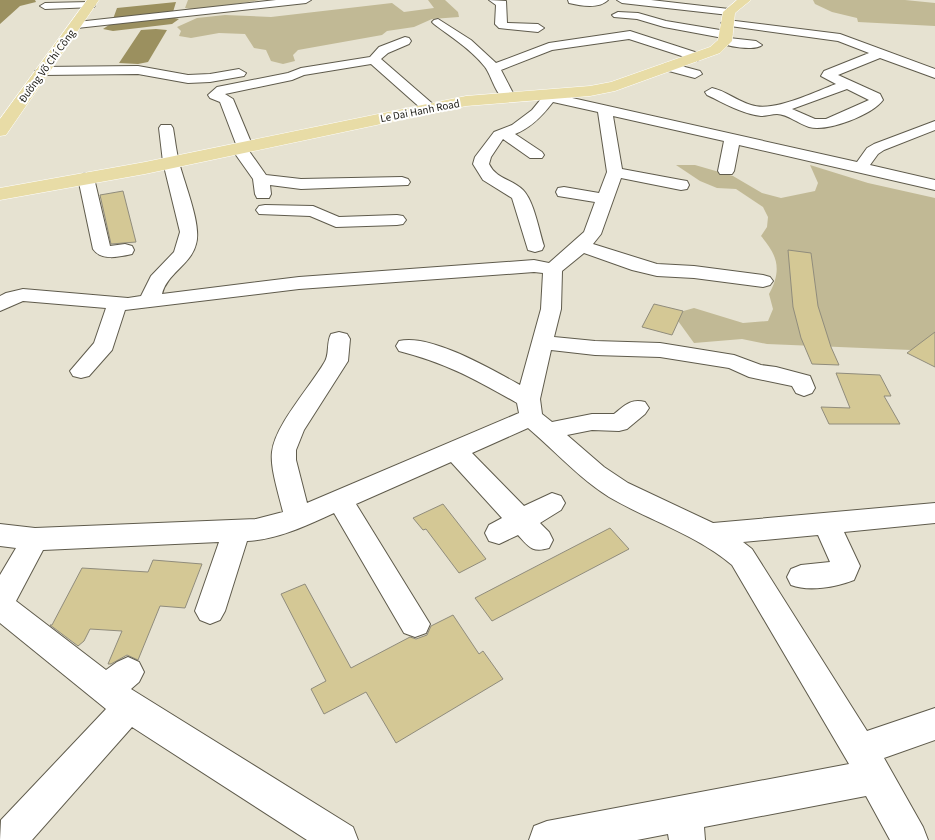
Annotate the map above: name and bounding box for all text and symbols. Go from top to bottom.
street label: Đường Võ Chí Công [15,26,79,106]
street label: Le Dai Hanh Road [379,96,461,126]

